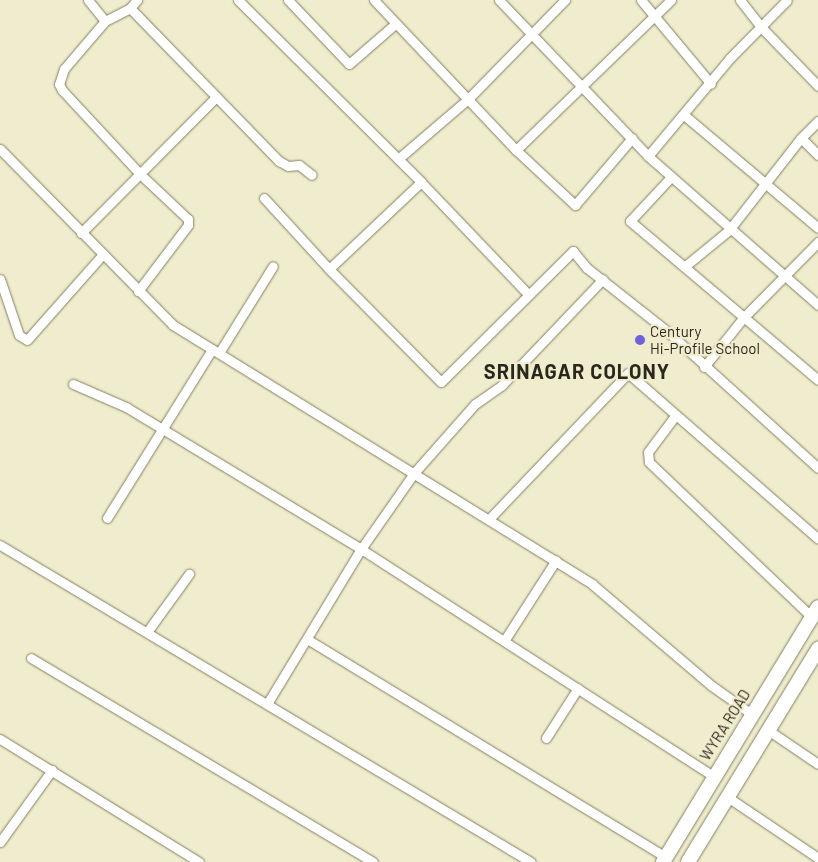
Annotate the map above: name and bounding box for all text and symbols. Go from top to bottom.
place label: Century Hi-Profile School [650,322,760,357]
marker: Century Hi-Profile School [634,334,646,346]
district label: SRINAGAR COLONY [482,359,672,383]
street label: WYRA ROAD [696,686,754,764]

